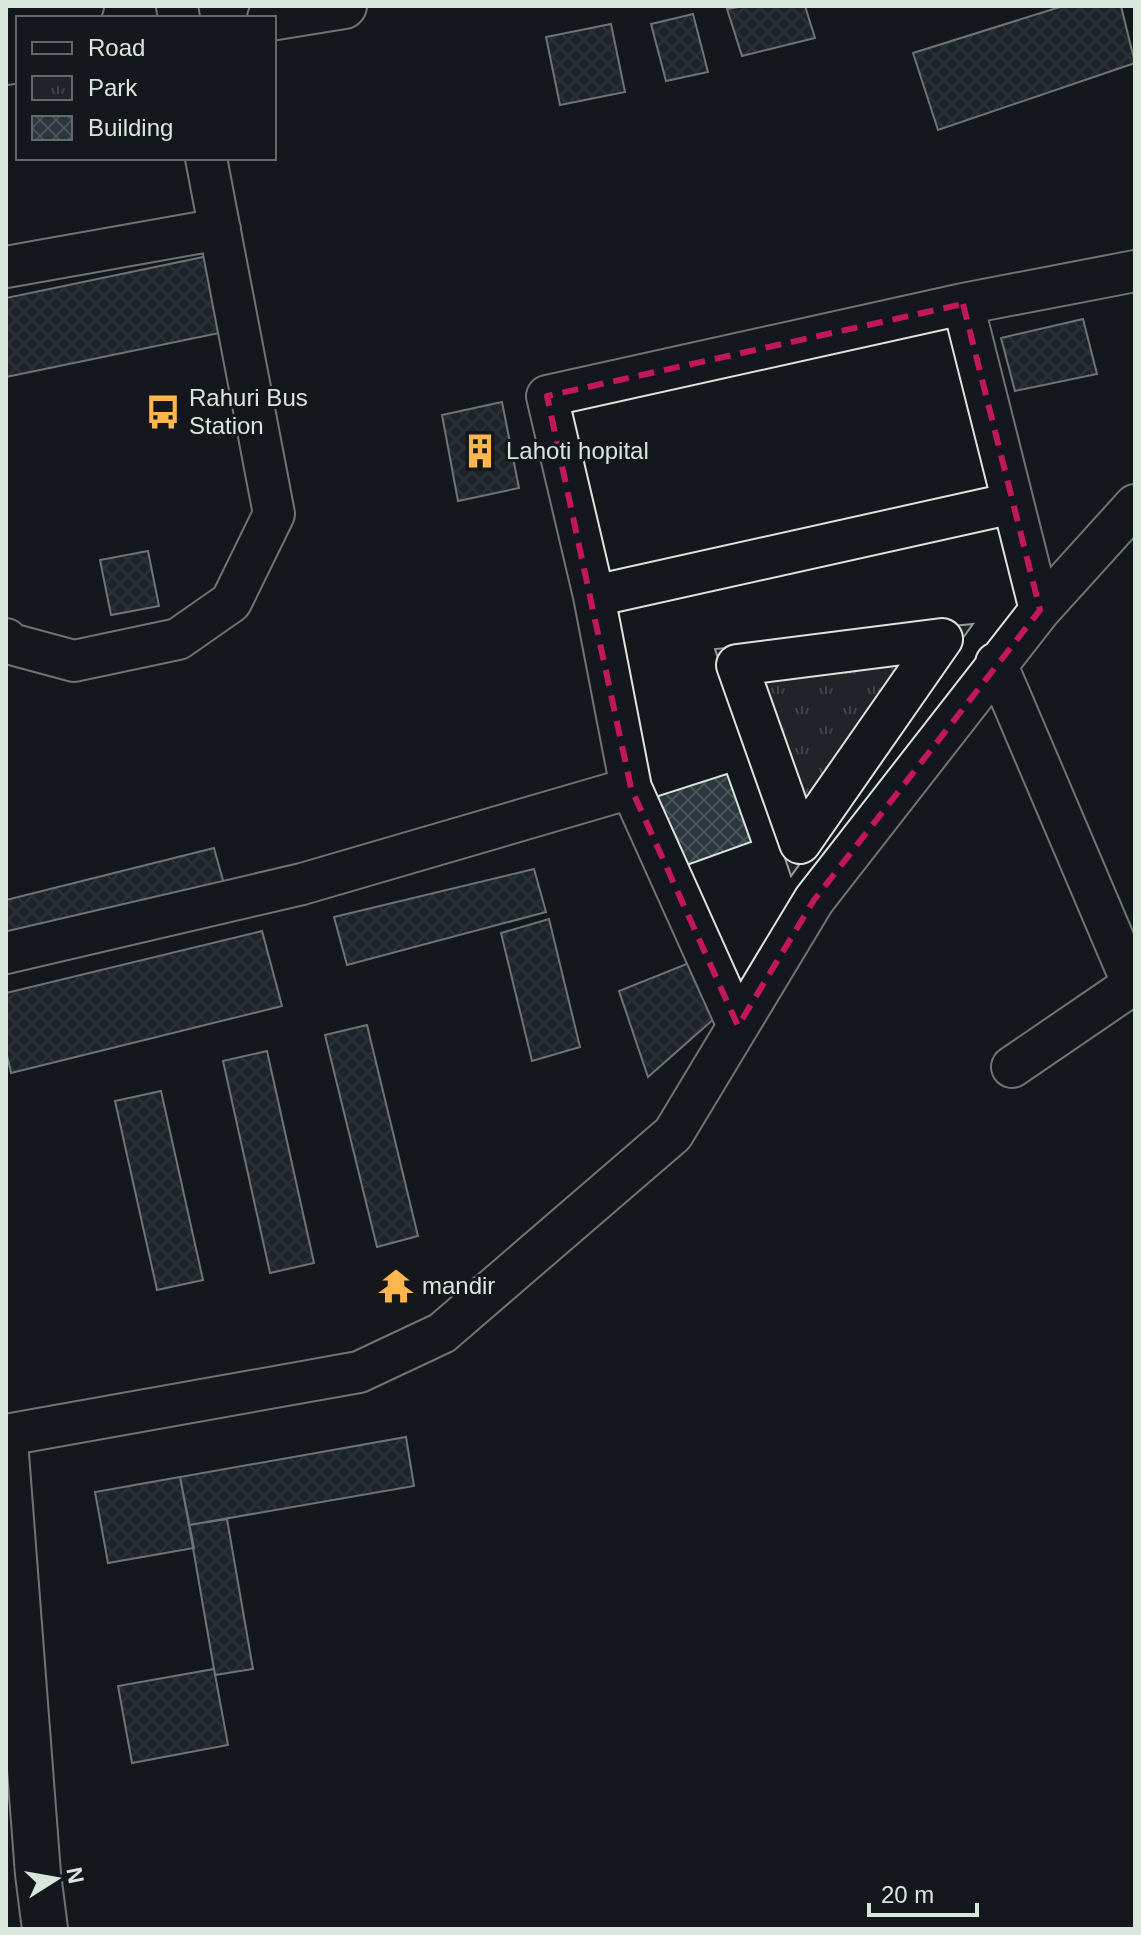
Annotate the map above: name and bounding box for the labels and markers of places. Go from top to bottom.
place label: Rahuri Bus Station [189,384,308,439]
bus stop icon: Rahuri Bus Station [144,393,182,431]
building icon: Lahoti hopital [461,432,499,470]
place label: Lahoti hopital [506,437,649,464]
temple icon: mandir [377,1267,415,1305]
place label: mandir [422,1272,495,1299]

